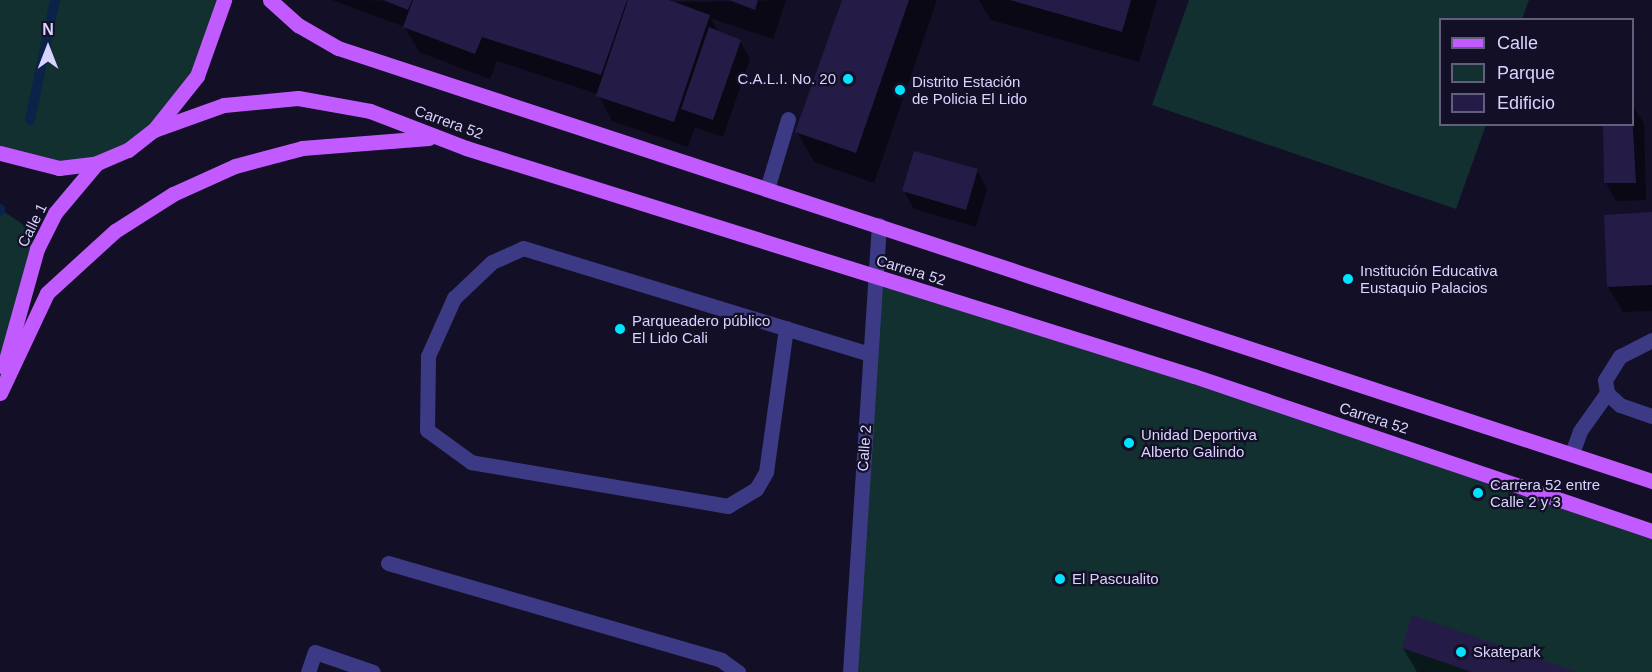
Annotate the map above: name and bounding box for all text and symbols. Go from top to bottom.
north arrow [18,18,78,78]
legend [1439,18,1634,126]
text: N [42,21,54,38]
text: Calle [1497,33,1538,53]
text: Parque [1497,63,1555,83]
place label: C.A.L.I. No. 20 [738,70,836,88]
marker: C.A.L.I. No. 20 [841,72,855,86]
place label: Distrito Estación de Policia El Lido [912,72,1027,107]
marker: Distrito Estación de Policia El Lido [893,83,907,97]
text: Edificio [1497,93,1555,113]
street label: Carrera 52 [412,101,486,143]
street label: Calle 1 [14,200,50,250]
street label: Carrera 52 [874,251,948,289]
place label: Institución Educativa Eustaquio Palacios [1360,261,1498,296]
marker: Institución Educativa Eustaquio Palacios [1341,272,1355,286]
place label: Parqueadero público El Lido Cali [632,311,770,346]
marker: Parqueadero público El Lido Cali [613,322,627,336]
street label: Carrera 52 [1337,398,1411,438]
street label: Calle 2 [853,424,875,472]
place label: Unidad Deportiva Alberto Galindo [1141,425,1257,460]
marker: Unidad Deportiva Alberto Galindo [1122,436,1136,450]
place label: Carrera 52 entre Calle 2 y 3 [1490,475,1600,510]
marker: Carrera 52 entre Calle 2 y 3 [1471,486,1485,500]
place label: El Pascualito [1072,570,1159,588]
marker: El Pascualito [1053,572,1067,586]
place label: Skatepark [1473,643,1541,661]
marker: Skatepark [1454,645,1468,659]

